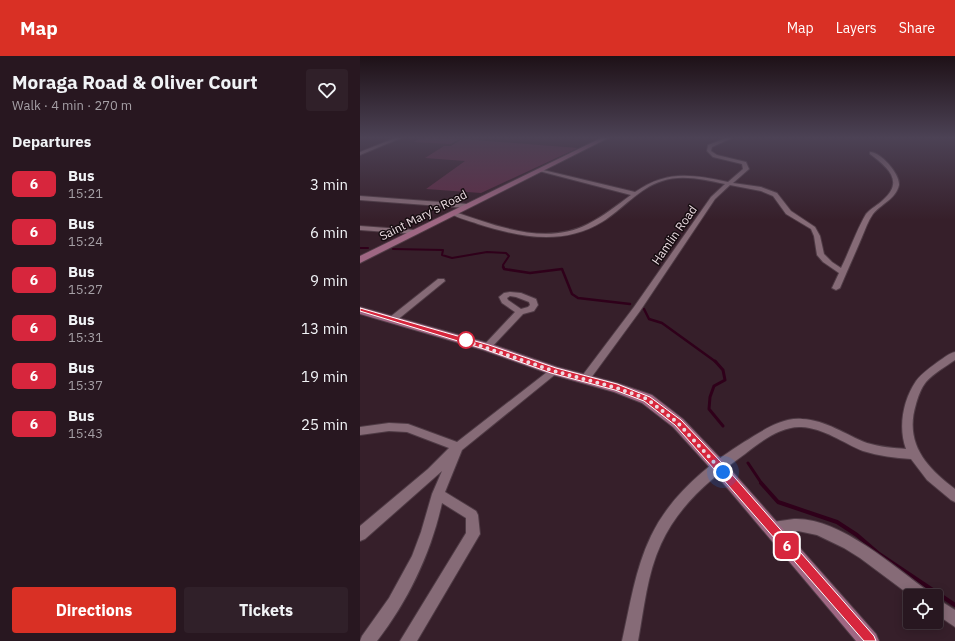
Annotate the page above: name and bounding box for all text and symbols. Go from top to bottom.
text: Map [20,16,58,40]
text: Map [787,19,814,37]
text: Layers [836,19,877,37]
text: Share [899,19,935,37]
button: heart [306,69,348,111]
text: Moraga Road & Oliver Court [12,70,258,94]
text: Walk · 4 min · 270 m [12,97,132,114]
text: Departures [12,132,91,151]
text: Bus [68,166,95,185]
text: 6 [30,175,38,193]
text: 3 min [310,175,348,194]
text: 15:21 [68,185,103,202]
street label: Saint Mary's Road [377,186,469,244]
street label: Hamlin Road [648,202,700,268]
text: Bus [68,214,95,233]
text: 6 [30,223,38,241]
text: 6 min [310,223,348,242]
text: 15:24 [68,233,103,250]
text: Bus [68,262,95,281]
text: 6 [30,271,38,289]
text: 9 min [310,271,348,290]
text: 15:27 [68,281,103,298]
text: Bus [68,310,95,329]
text: 6 [30,319,38,337]
text: 13 min [301,319,348,338]
text: 15:31 [68,329,103,346]
unlabelled marker [457,331,475,349]
text: Bus [68,358,95,377]
text: 6 [30,367,38,385]
text: 19 min [301,367,348,386]
text: 15:37 [68,377,103,394]
text: Bus [68,406,95,425]
text: 6 [30,415,38,433]
text: 25 min [301,415,348,434]
text: 15:43 [68,425,103,442]
your location [713,462,733,482]
line badge: 6 [774,533,800,559]
text: 6 [783,537,791,555]
button: Directions [12,587,176,633]
button: Tickets [184,587,348,633]
map controls [903,589,943,629]
button: locate [903,589,943,629]

